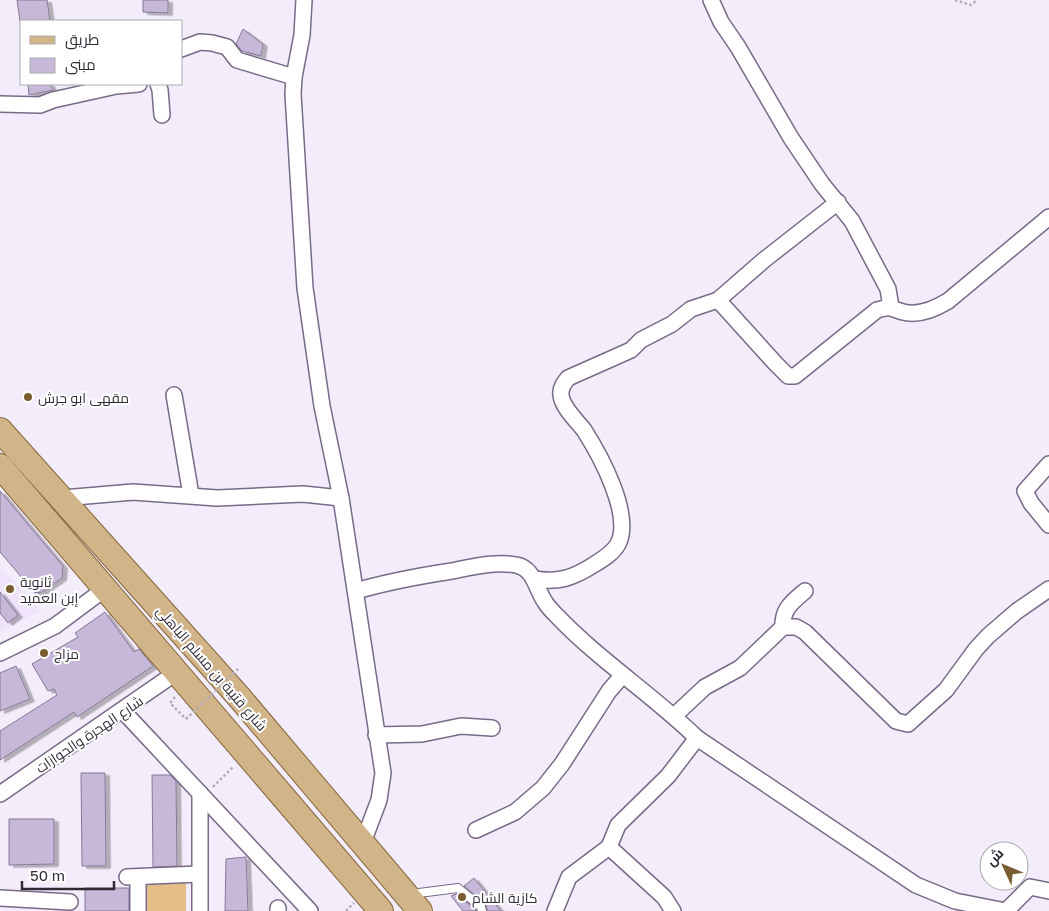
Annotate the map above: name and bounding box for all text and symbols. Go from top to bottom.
legend [20,20,182,85]
text: طريق [65,30,99,50]
text: مبنى [65,55,96,75]
place label: مقهى ابو جرش [38,389,129,406]
marker: مقهى ابو جرش [22,391,34,403]
place label: ثانوية إبن العميد [20,573,79,607]
marker: ثانوية إبن العميد [4,583,16,595]
street label: شارع قتيبة بن مسلم الباهلي [150,602,271,737]
place label: مزاج [54,645,79,663]
marker: مزاج [38,647,50,659]
street label: شارع الهجرة والجوازات [32,692,146,777]
north arrow [979,841,1029,891]
text: ش [982,844,1007,870]
scale bar [22,858,115,890]
text: 50 m [30,866,65,884]
place label: كازية الشام [472,889,538,908]
marker: كازية الشام [456,891,468,903]

